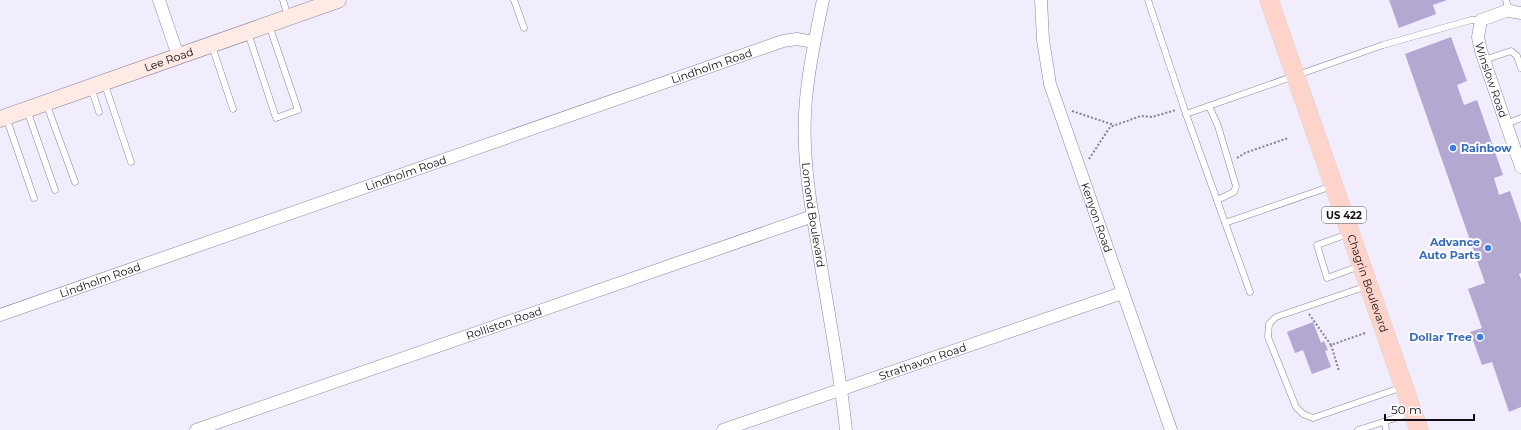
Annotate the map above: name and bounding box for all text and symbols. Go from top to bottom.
street label: Winslow Road [1472,41,1510,120]
street label: Lee Road [142,44,195,75]
street label: Lindholm Road [669,45,754,87]
place label: Rainbow [1461,141,1512,155]
marker: Rainbow [1448,143,1458,153]
street label: Lindholm Road [363,152,448,194]
street label: Lomond Boulevard [799,162,828,268]
street label: Kenyon Road [1078,181,1115,254]
road number: US 422 [1322,207,1366,223]
street label: Chagrin Boulevard [1344,232,1391,334]
place label: Advance Auto Parts [1418,235,1480,262]
marker: Advance Auto Parts [1483,243,1493,253]
street label: Lindholm Road [58,259,142,301]
street label: Rolliston Road [464,304,544,343]
place label: Dollar Tree [1409,330,1472,344]
marker: Dollar Tree [1475,332,1485,342]
street label: Strathavon Road [877,340,968,383]
scale bar [1385,396,1474,422]
text: 50 m [1391,402,1422,417]

